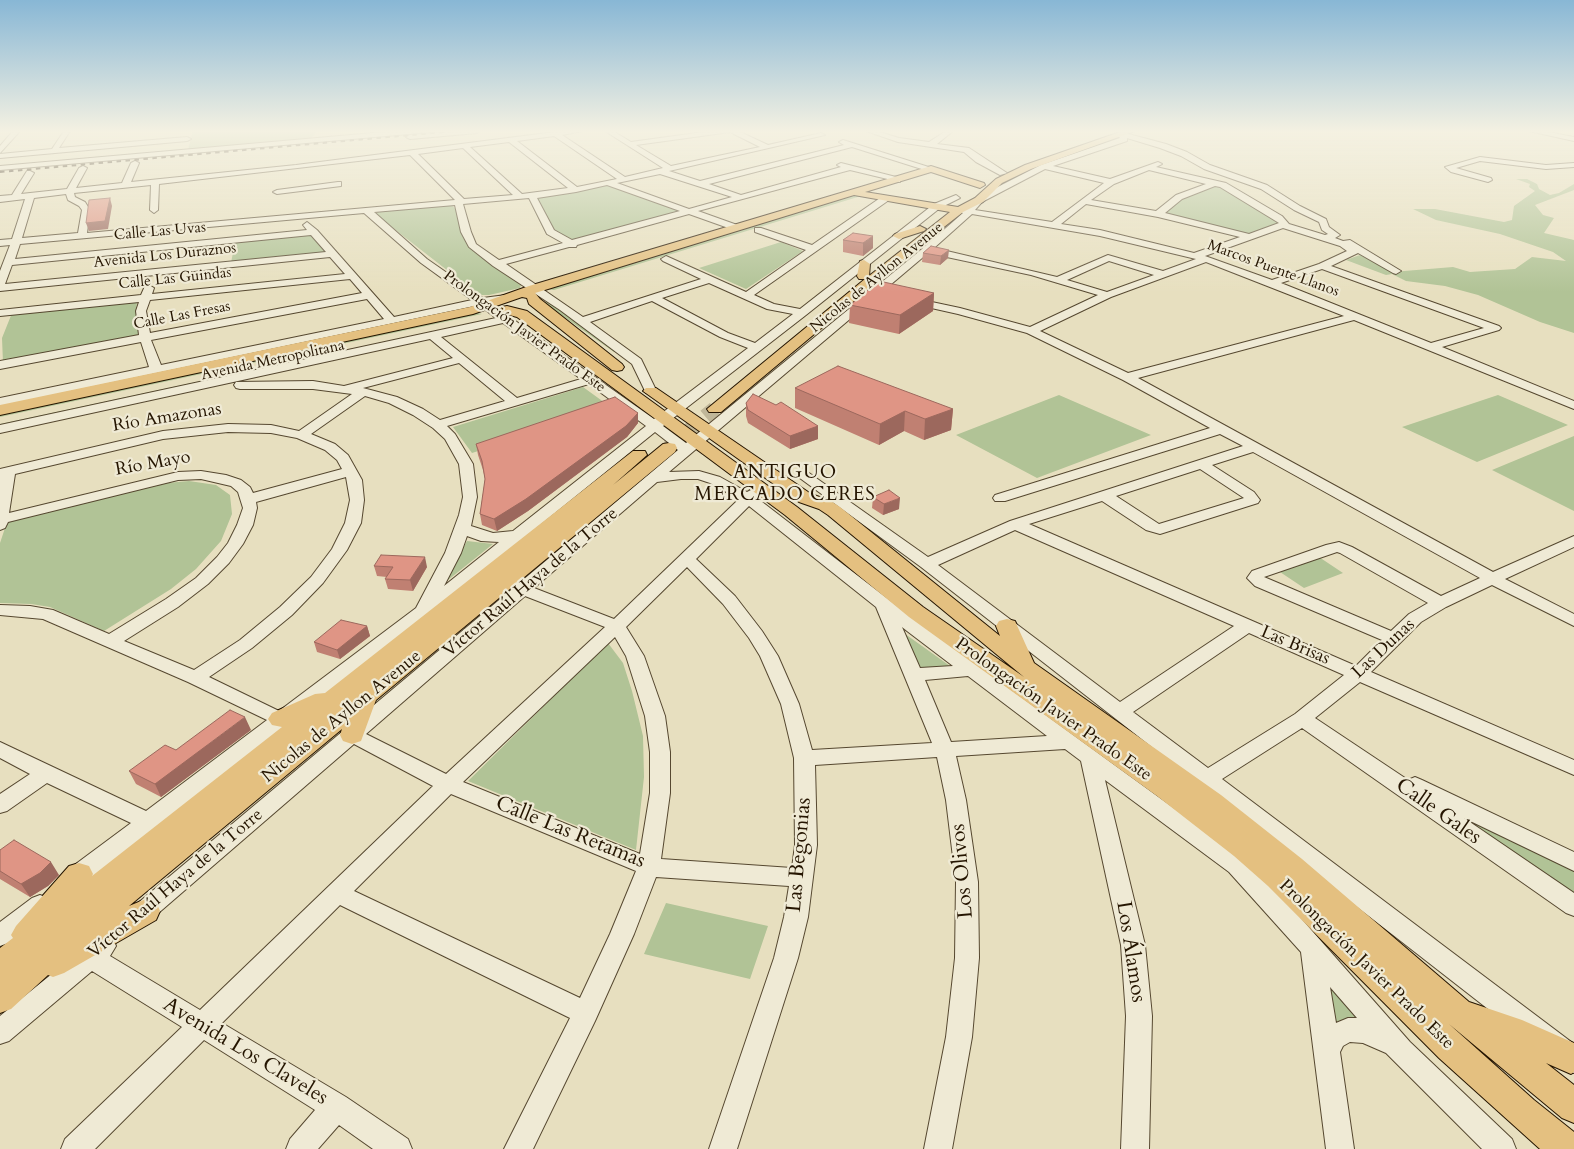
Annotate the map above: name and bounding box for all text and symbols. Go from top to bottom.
street label: Calle Las Uvas [113,219,207,245]
street label: Nicolas de Ayllon Avenue [807,219,947,337]
street label: Marcos Puente Llanos [1205,237,1341,301]
street label: Avenida Los Duraznos [93,240,237,272]
street label: Calle Las Guindas [118,264,232,294]
street label: Prolongación Javier Prado Este [439,267,609,397]
street label: Calle Las Fresas [132,298,232,334]
street label: Avenida Metropolitana [200,337,346,385]
street label: Río Amazonas [111,399,223,437]
street label: Río Mayo [114,447,192,481]
district label: ANTIGUO MERCADO CERES [693,463,877,507]
street label: Víctor Raúl Haya de la Torre [439,503,623,663]
street label: Las Dunas [1348,614,1420,684]
street label: Las Brisas [1257,622,1333,670]
street label: Prolongación Javier Prado Este [950,634,1156,786]
street label: Nicolas de Ayllon Avenue [258,646,426,788]
street label: Calle Gales [1390,773,1486,851]
street label: Calle Las Retamas [492,792,648,874]
street label: Las Begonias [782,796,818,914]
street label: Víctor Raúl Haya de la Torre [84,804,268,964]
street label: Los Olivos [946,823,980,919]
street label: Prolongación Javier Prado Este [1274,876,1458,1054]
street label: Los Álamos [1110,900,1150,1004]
street label: Avenida Los Claveles [158,993,332,1111]

